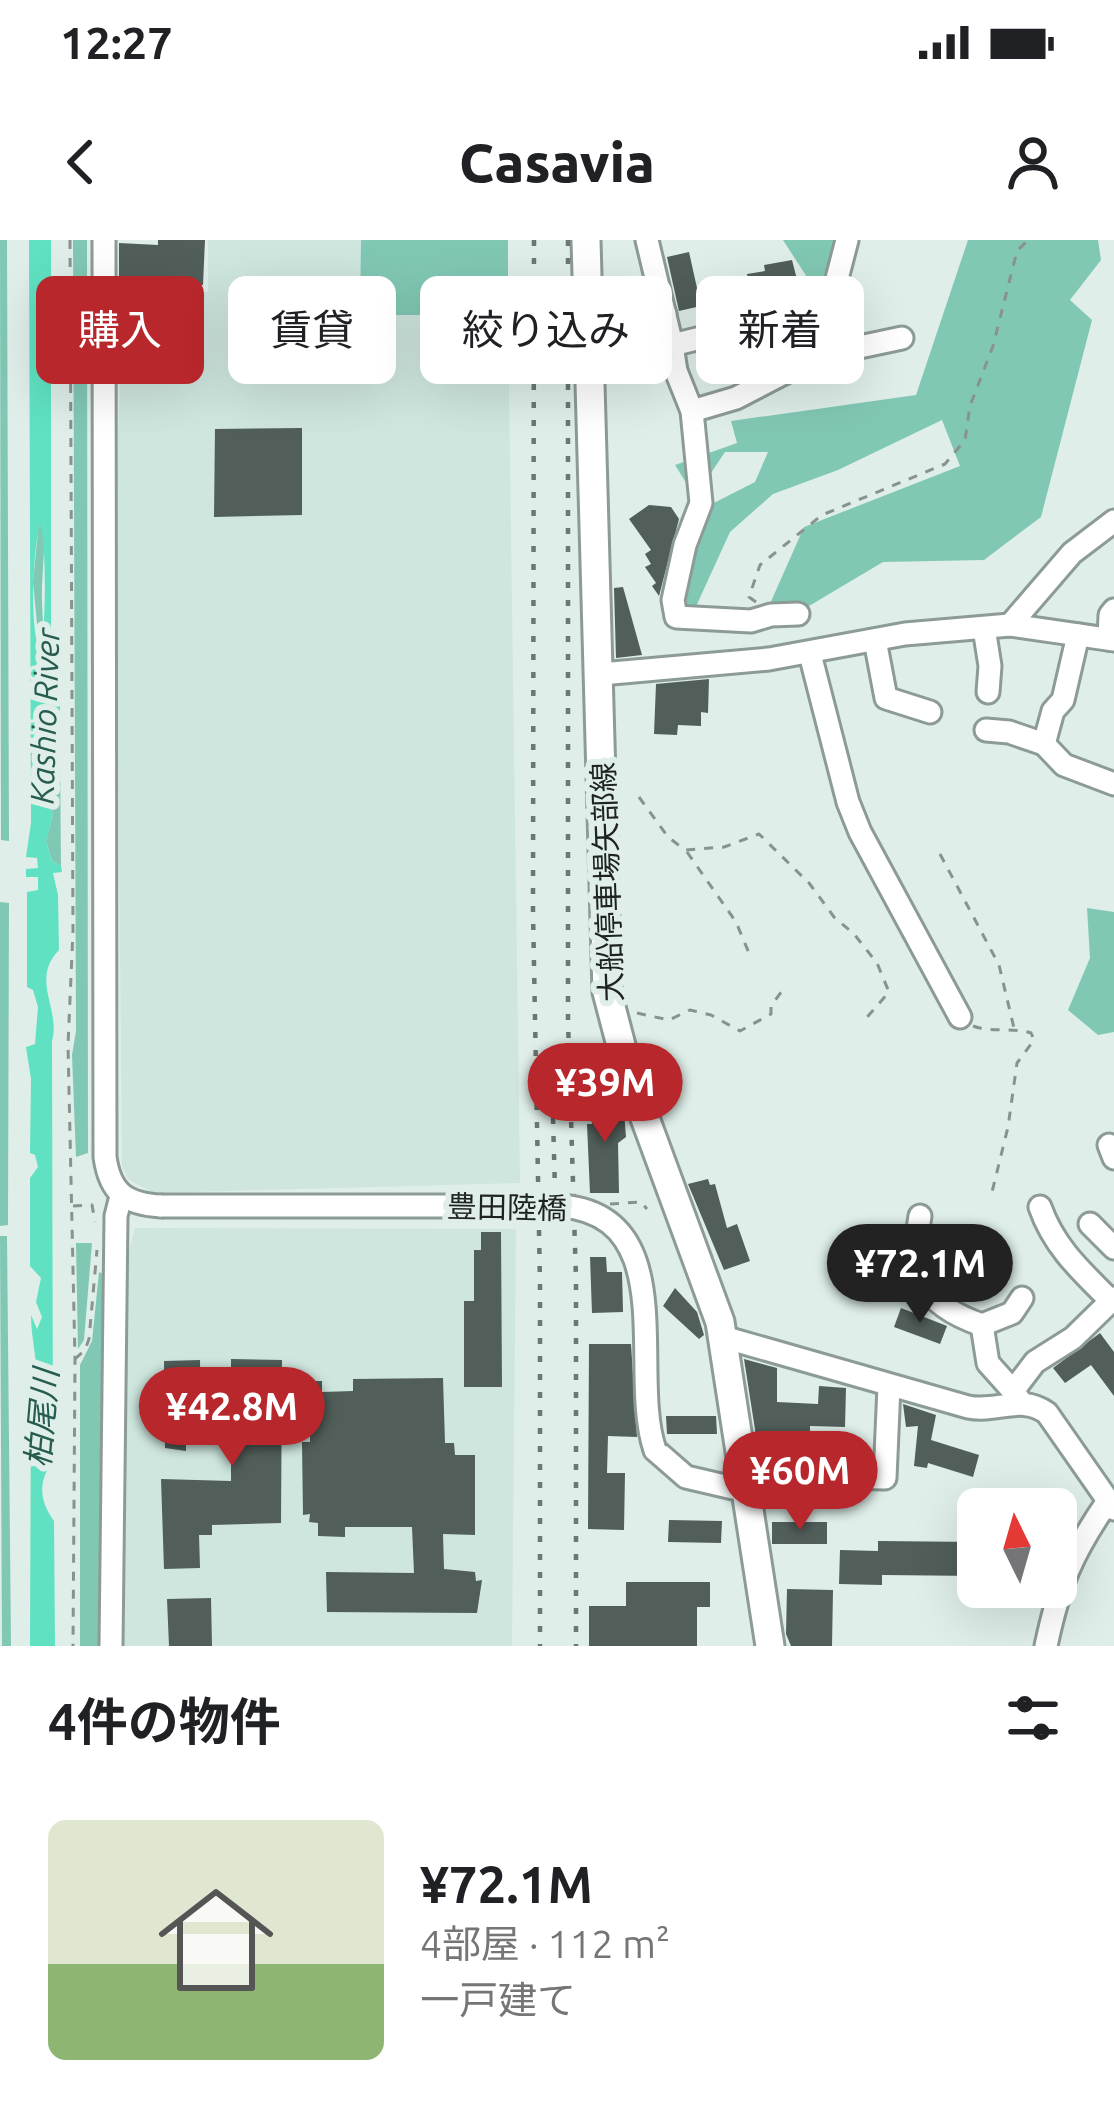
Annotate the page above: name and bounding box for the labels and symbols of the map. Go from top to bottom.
water label: Kashio River [22,626,66,805]
street label: 大船停車場矢部線 [586,761,628,1003]
pin: ¥39M [534,1043,676,1145]
street label: 豊田陸橋 [447,1189,567,1225]
pin: ¥72.1M [822,1224,1018,1326]
water label: 柏尾川 [18,1364,64,1469]
pin: ¥42.8M [134,1367,330,1469]
pin: ¥60M [729,1431,871,1533]
north arrow [957,1488,1077,1608]

